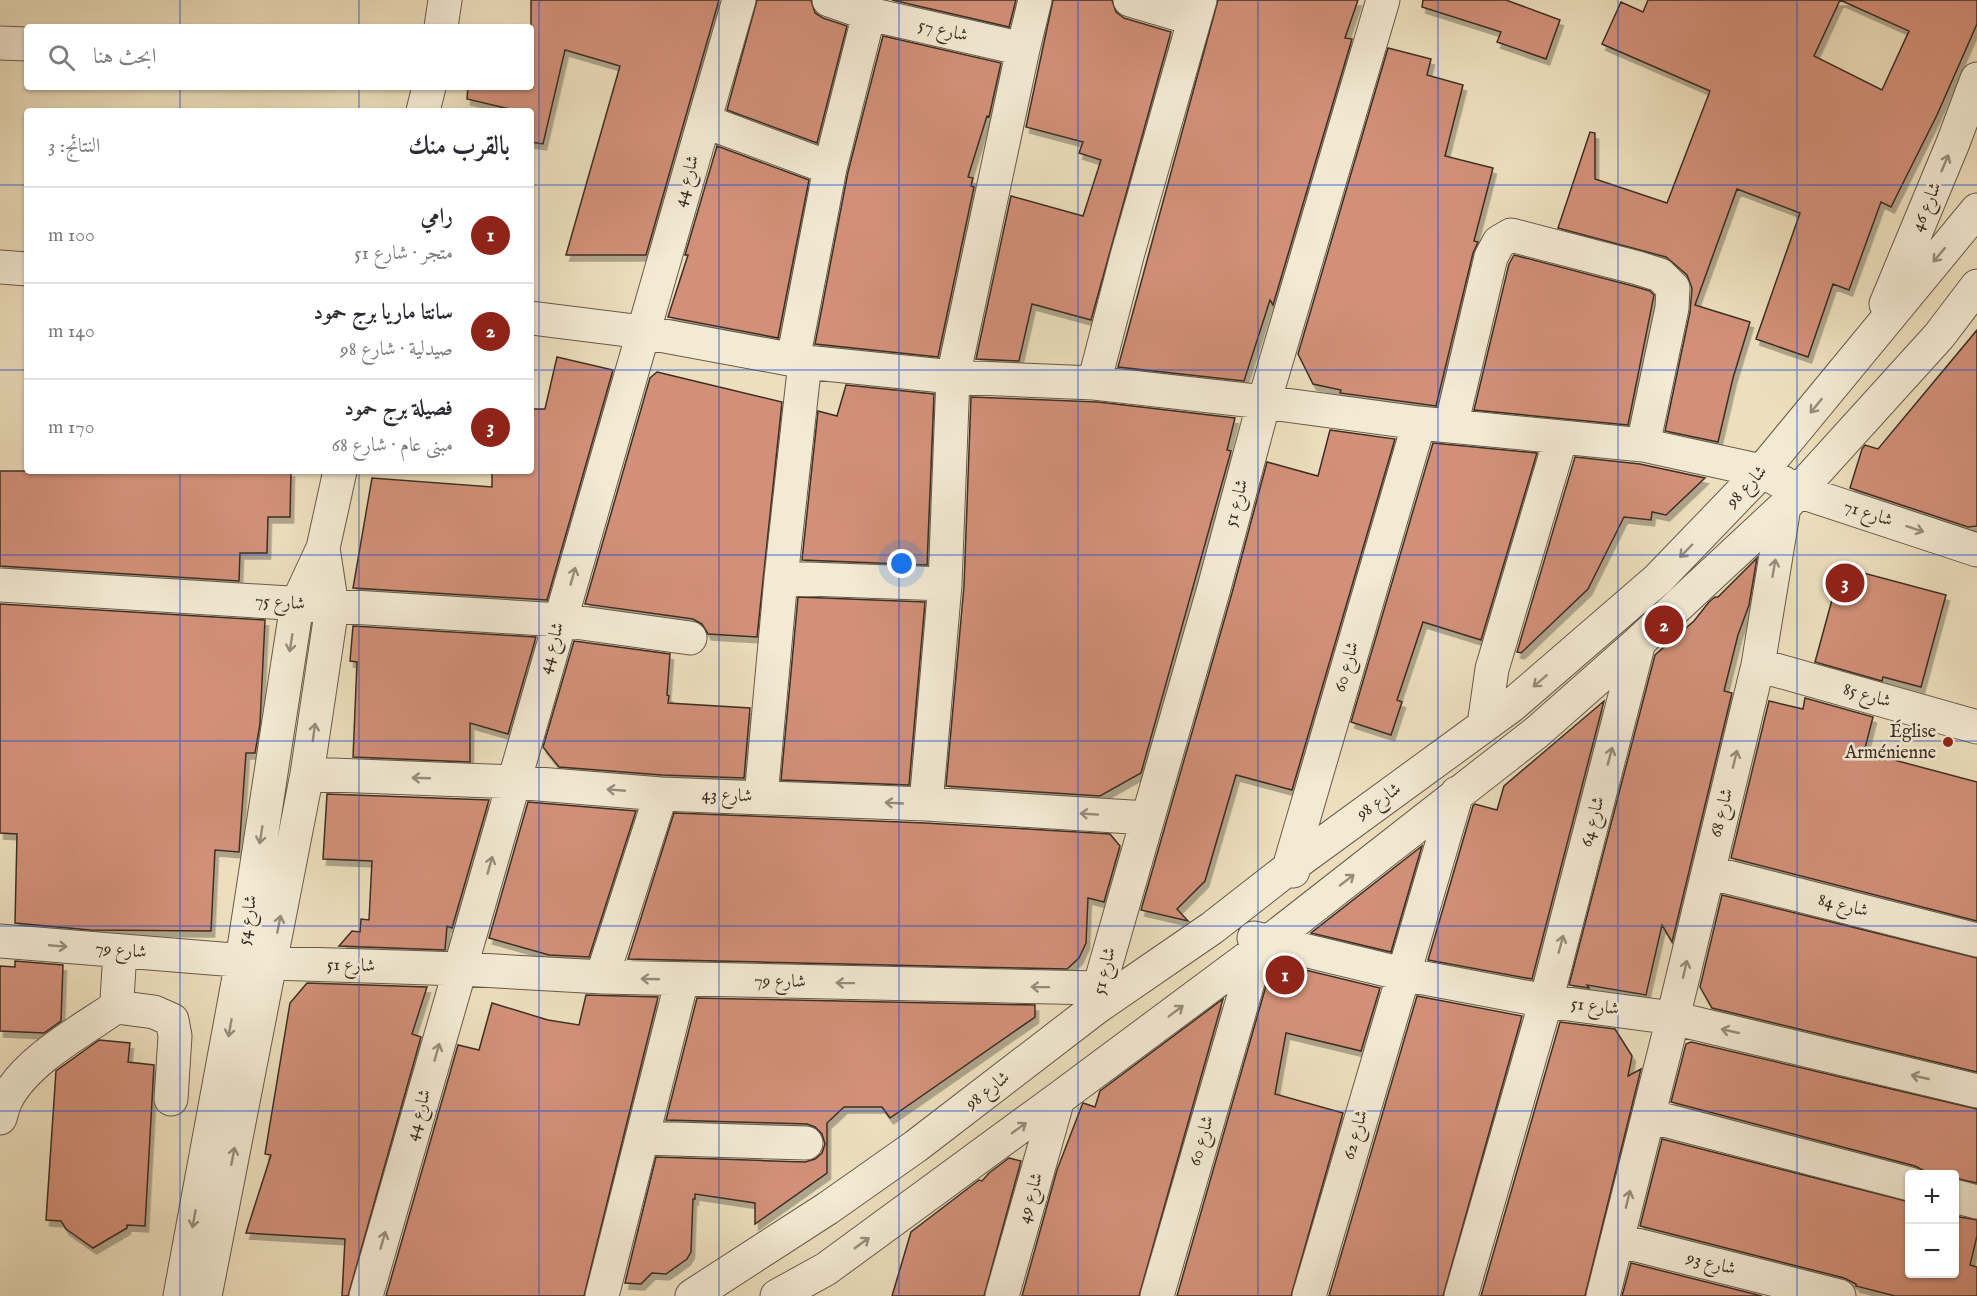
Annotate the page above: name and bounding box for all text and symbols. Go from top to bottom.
street label: شارع 57 [916,14,970,50]
search box [24,24,534,90]
icon: search [45,41,78,74]
text: ابحث هنا [93,43,156,71]
text: بالقرب منك [408,130,510,163]
text: النتائج: 3 [48,134,100,159]
street label: شارع 44 [669,152,707,210]
one-way arrow [1940,154,1951,173]
street label: شارع 46 [1906,179,1950,236]
text: رامي [420,203,453,231]
text: 100 m [48,223,95,248]
text: 1 [487,223,494,248]
text: متجر · شارع 51 [354,241,453,266]
one-way arrow [1933,247,1946,263]
text: سانتا ماريا برج حمود [313,299,453,327]
text: 140 m [48,319,95,344]
text: 2 [486,319,495,344]
text: صيدلية · شارع 98 [340,337,453,362]
text: فصيلة برج حمود [344,395,453,423]
one-way arrow [1809,397,1822,413]
text: 170 m [48,415,94,440]
text: 3 [487,415,494,440]
text: مبنى عام · شارع 68 [331,433,453,458]
street label: شارع 98 [1721,461,1774,515]
street label: شارع 51 [1220,477,1256,530]
street label: شارع 71 [1840,495,1895,535]
one-way arrow [1905,524,1924,535]
one-way arrow [1678,543,1693,558]
your location [887,549,916,578]
one-way arrow [1769,558,1780,578]
pin: 3 [1826,560,1864,606]
one-way arrow [568,567,579,586]
street label: شارع 75 [254,590,306,618]
pin: 2 [1644,602,1684,648]
street label: شارع 44 [534,619,572,677]
one-way arrow [285,632,296,652]
street label: شارع 60 [1329,639,1367,696]
one-way arrow [1532,674,1548,687]
street label: شارع 85 [1840,678,1894,716]
place label: Église Arménienne [1844,719,1936,765]
one-way arrow [308,722,319,742]
marker: Église Arménienne [1941,735,1955,749]
one-way arrow [1604,746,1616,765]
one-way arrow [1730,749,1742,768]
one-way arrow [411,773,431,784]
street label: شارع 98 [1351,778,1407,828]
one-way arrow [606,784,626,795]
street label: شارع 43 [701,784,753,810]
street label: شارع 68 [1705,786,1741,840]
street label: شارع 64 [1575,794,1613,850]
one-way arrow [885,797,905,808]
one-way arrow [1079,809,1099,820]
one-way arrow [256,825,267,845]
one-way arrow [485,856,496,875]
one-way arrow [1339,874,1355,887]
street label: شارع 84 [1815,889,1871,925]
street label: شارع 54 [233,893,265,947]
one-way arrow [274,914,285,934]
one-way arrow [1555,935,1567,954]
street label: شارع 79 [94,937,148,967]
one-way arrow [48,940,68,951]
street label: شارع 51 [1088,945,1124,998]
pin: 1 [1266,952,1304,998]
street label: شارع 51 [326,954,376,980]
one-way arrow [1680,959,1692,978]
street label: شارع 79 [754,970,806,996]
one-way arrow [641,973,661,985]
one-way arrow [836,977,856,989]
one-way arrow [1031,981,1051,993]
street label: شارع 51 [1569,993,1620,1023]
one-way arrow [1167,1005,1183,1017]
one-way arrow [224,1017,235,1037]
one-way arrow [1721,1025,1740,1037]
one-way arrow [432,1043,443,1062]
street label: شارع 98 [960,1067,1016,1118]
one-way arrow [1911,1070,1930,1082]
street label: شارع 44 [401,1086,439,1144]
street label: شارع 62 [1338,1107,1376,1163]
street label: شارع 60 [1184,1113,1222,1170]
one-way arrow [1011,1121,1027,1134]
one-way arrow [228,1147,239,1167]
street label: شارع 49 [1013,1170,1051,1227]
map controls [1905,1170,1959,1278]
button: + [1905,1170,1959,1224]
one-way arrow [1622,1189,1634,1208]
one-way arrow [189,1209,200,1229]
button: − [1905,1224,1959,1278]
one-way arrow [378,1231,389,1250]
one-way arrow [854,1237,870,1249]
street label: شارع 93 [1683,1247,1738,1283]

